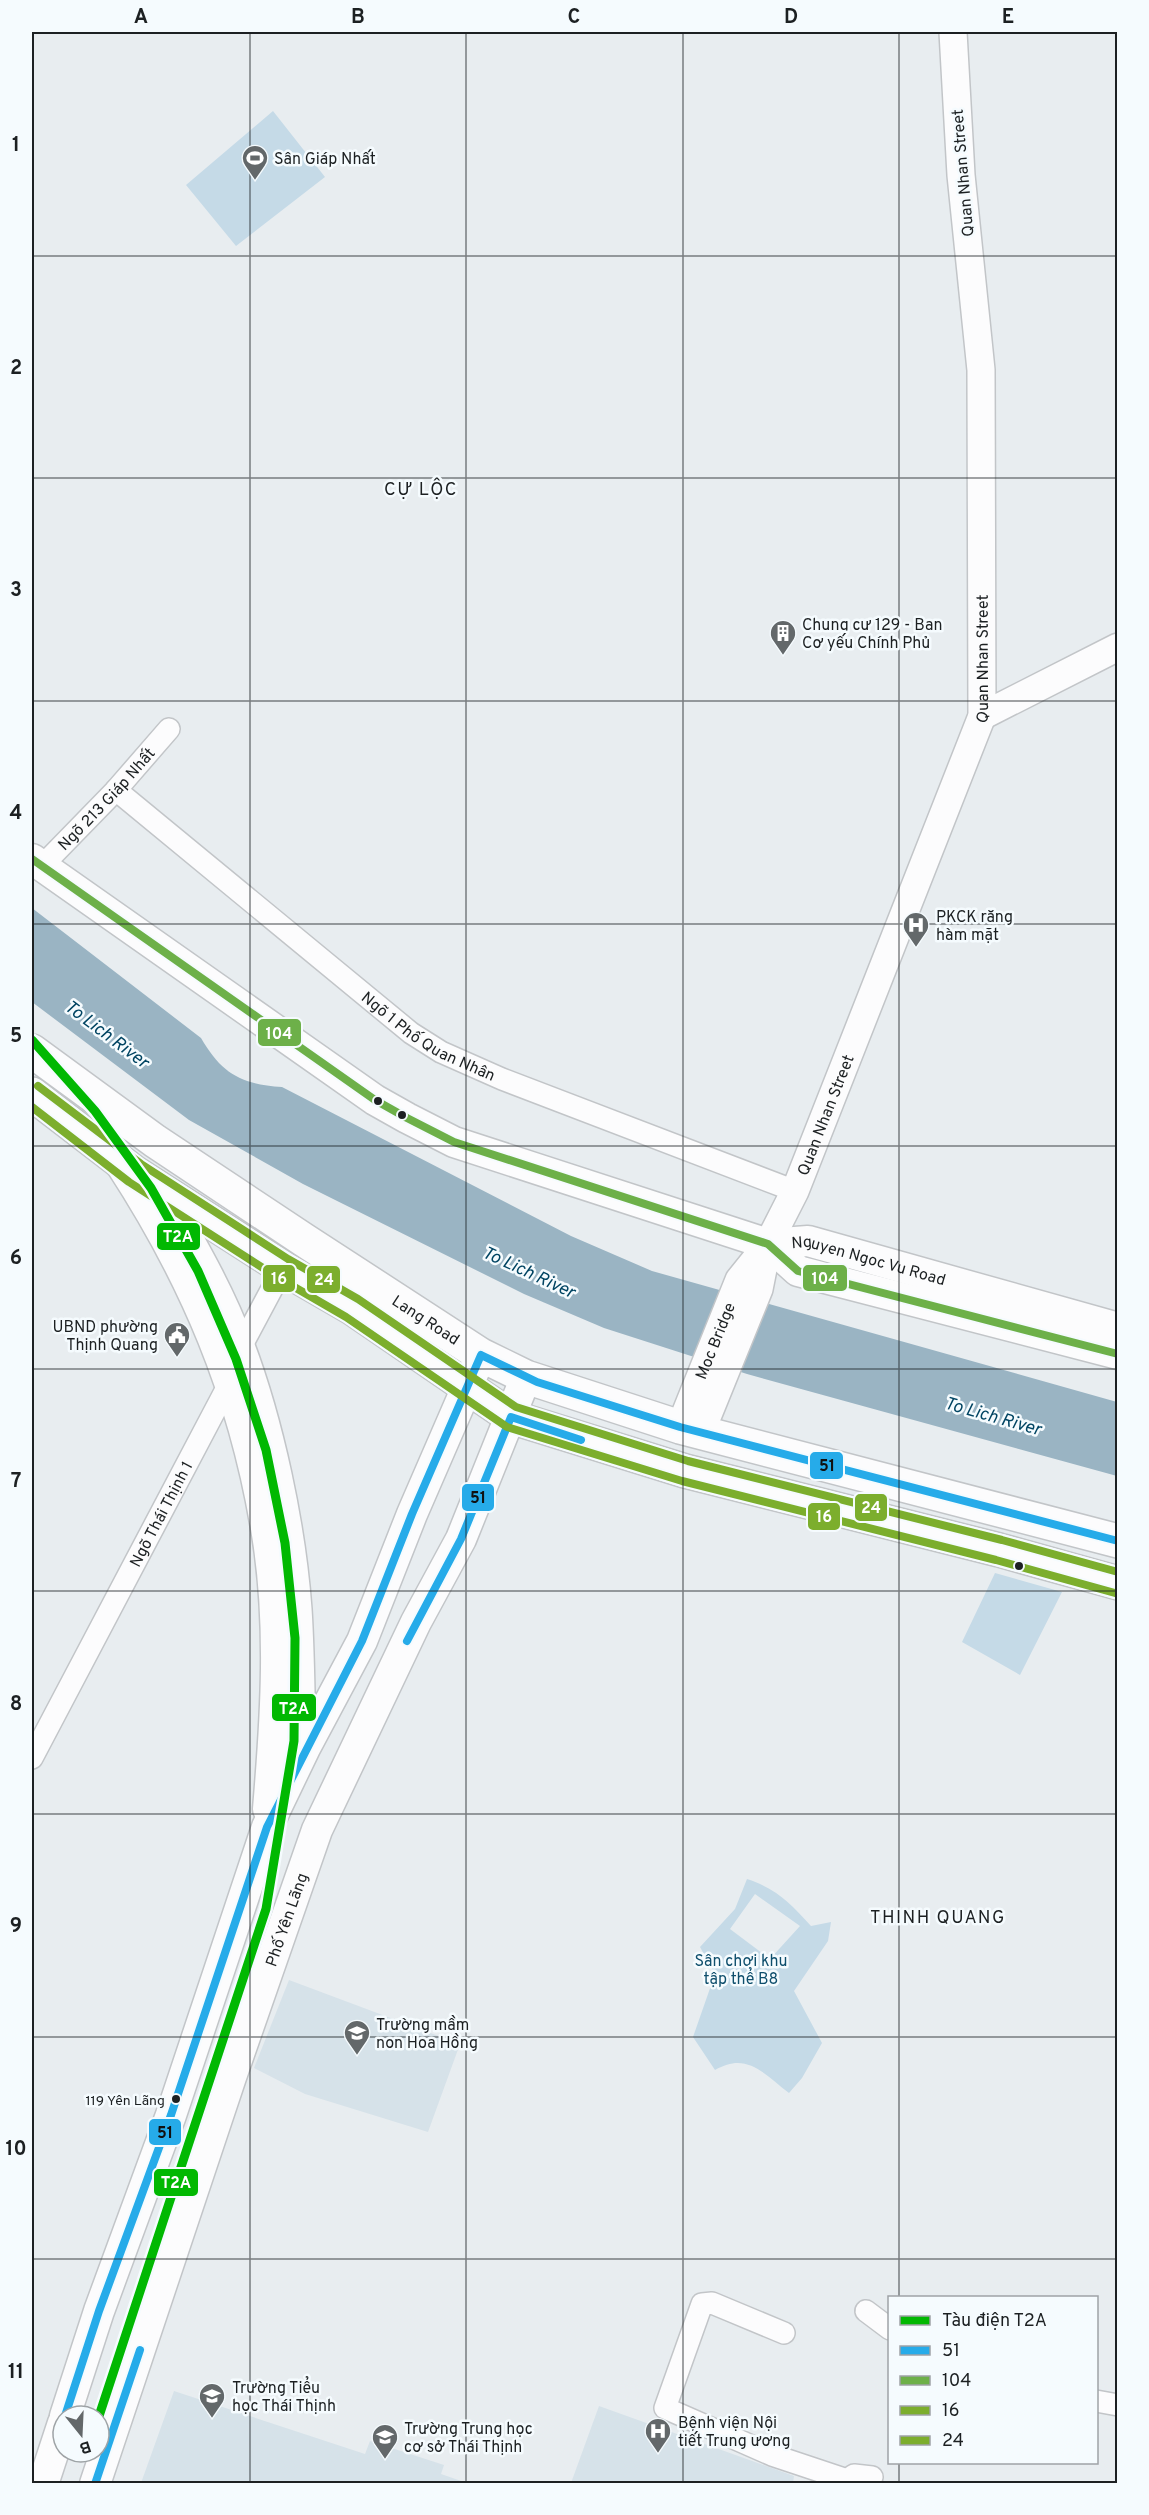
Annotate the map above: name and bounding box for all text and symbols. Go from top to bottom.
text: A [134,5,148,31]
text: B [351,5,365,31]
text: C [568,5,580,31]
text: D [784,5,798,31]
text: E [1002,5,1014,31]
street label: Quan Nhan Street [948,108,980,237]
text: 1 [12,133,20,159]
sports icon: Sân Giáp Nhất [240,143,270,181]
place label: Sân Giáp Nhất [274,149,376,170]
text: 2 [10,356,22,382]
district label: CỰ LỘC [384,477,458,502]
text: 3 [10,578,22,604]
street label: Quan Nhan Street [972,594,995,727]
place label: Chung cư 129 - Ban Cơ yếu Chính Phủ [802,616,943,654]
building icon: Chung cư 129 - Ban Cơ yếu Chính Phủ [768,618,798,656]
street label: Ngõ 213 Giáp Nhất [55,744,160,856]
text: 4 [10,801,22,827]
place label: PKCK răng hàm mặt [936,908,1013,946]
hospital icon: PKCK răng hàm mặt [901,910,931,948]
street label: Ngõ 1 Phố Quan Nhân [357,988,498,1087]
water label: To Lich River [59,996,154,1076]
line badge: 104 [257,1018,302,1047]
text: 5 [10,1024,22,1050]
text: 104 [265,1025,293,1045]
street label: Quan Nhan Street [794,1052,860,1179]
unlabelled marker [372,1095,384,1107]
unlabelled marker [396,1109,408,1121]
line badge: T2A [156,1222,201,1251]
text: T2A [163,1228,193,1248]
street label: Nguyen Ngoc Vu Road [791,1233,948,1291]
water label: To Lich River [478,1242,580,1306]
text: 6 [10,1246,22,1272]
line badge: 16 [262,1264,296,1293]
line badge: 104 [802,1264,848,1292]
line badge: 24 [306,1265,341,1294]
text: 16 [271,1270,287,1290]
text: 104 [811,1270,839,1290]
text: 24 [314,1271,334,1291]
street label: Lang Road [387,1292,463,1350]
street label: Moc Bridge [692,1300,741,1383]
place label: UBND phường Thịnh Quang [53,1318,158,1356]
public building icon: UBND phường Thịnh Quang [162,1320,192,1358]
water label: To Lich River [942,1393,1046,1443]
line badge: 51 [809,1451,844,1480]
text: 51 [819,1457,835,1477]
street label: Ngõ Thái Thịnh 1 [126,1458,198,1571]
text: 7 [11,1469,21,1495]
line badge: 51 [461,1483,495,1512]
text: 51 [470,1489,486,1509]
line badge: 24 [854,1493,888,1522]
text: 24 [861,1499,881,1519]
line badge: 16 [807,1502,841,1531]
text: 16 [816,1508,832,1528]
unlabelled marker [1013,1560,1025,1572]
text: 8 [10,1692,22,1718]
line badge: T2A [271,1693,317,1722]
text: T2A [279,1700,309,1720]
street label: Phố Yên Lãng [262,1871,313,1970]
district label: THINH QUANG [870,1907,1006,1930]
text: 9 [10,1914,22,1940]
park label: Sân chơi khu tập thể B8 [694,1952,788,1990]
place label: Trường mầm non Hoa Hồng [376,2015,478,2054]
school or university icon: Trường mầm non Hoa Hồng [342,2018,372,2056]
place label: 119 Yên Lãng [85,2093,165,2110]
marker: 119 Yên Lãng [170,2093,182,2105]
line badge: 51 [148,2118,182,2146]
text: 51 [157,2124,173,2144]
text: 10 [5,2137,27,2163]
line badge: T2A [153,2168,199,2197]
text: T2A [161,2174,191,2194]
legend [888,2296,1098,2464]
text: Tàu điện T2A [942,2310,1047,2333]
text: 51 [942,2340,960,2363]
text: 11 [8,2360,24,2386]
text: 104 [942,2370,971,2393]
place label: Trường Tiểu học Thái Thịnh [232,2376,336,2417]
school or university icon: Trường Tiểu học Thái Thịnh [197,2381,227,2419]
text: 16 [942,2400,959,2423]
north arrow [51,2404,111,2464]
place label: Bệnh viện Nội tiết Trung ương [678,2414,791,2452]
hospital icon: Bệnh viện Nội tiết Trung ương [643,2416,673,2454]
place label: Trường Trung học cơ sở Thái Thịnh [404,2420,533,2458]
school or university icon: Trường Trung học cơ sở Thái Thịnh [370,2422,400,2460]
text: 24 [942,2430,964,2453]
text: B [77,2435,93,2458]

